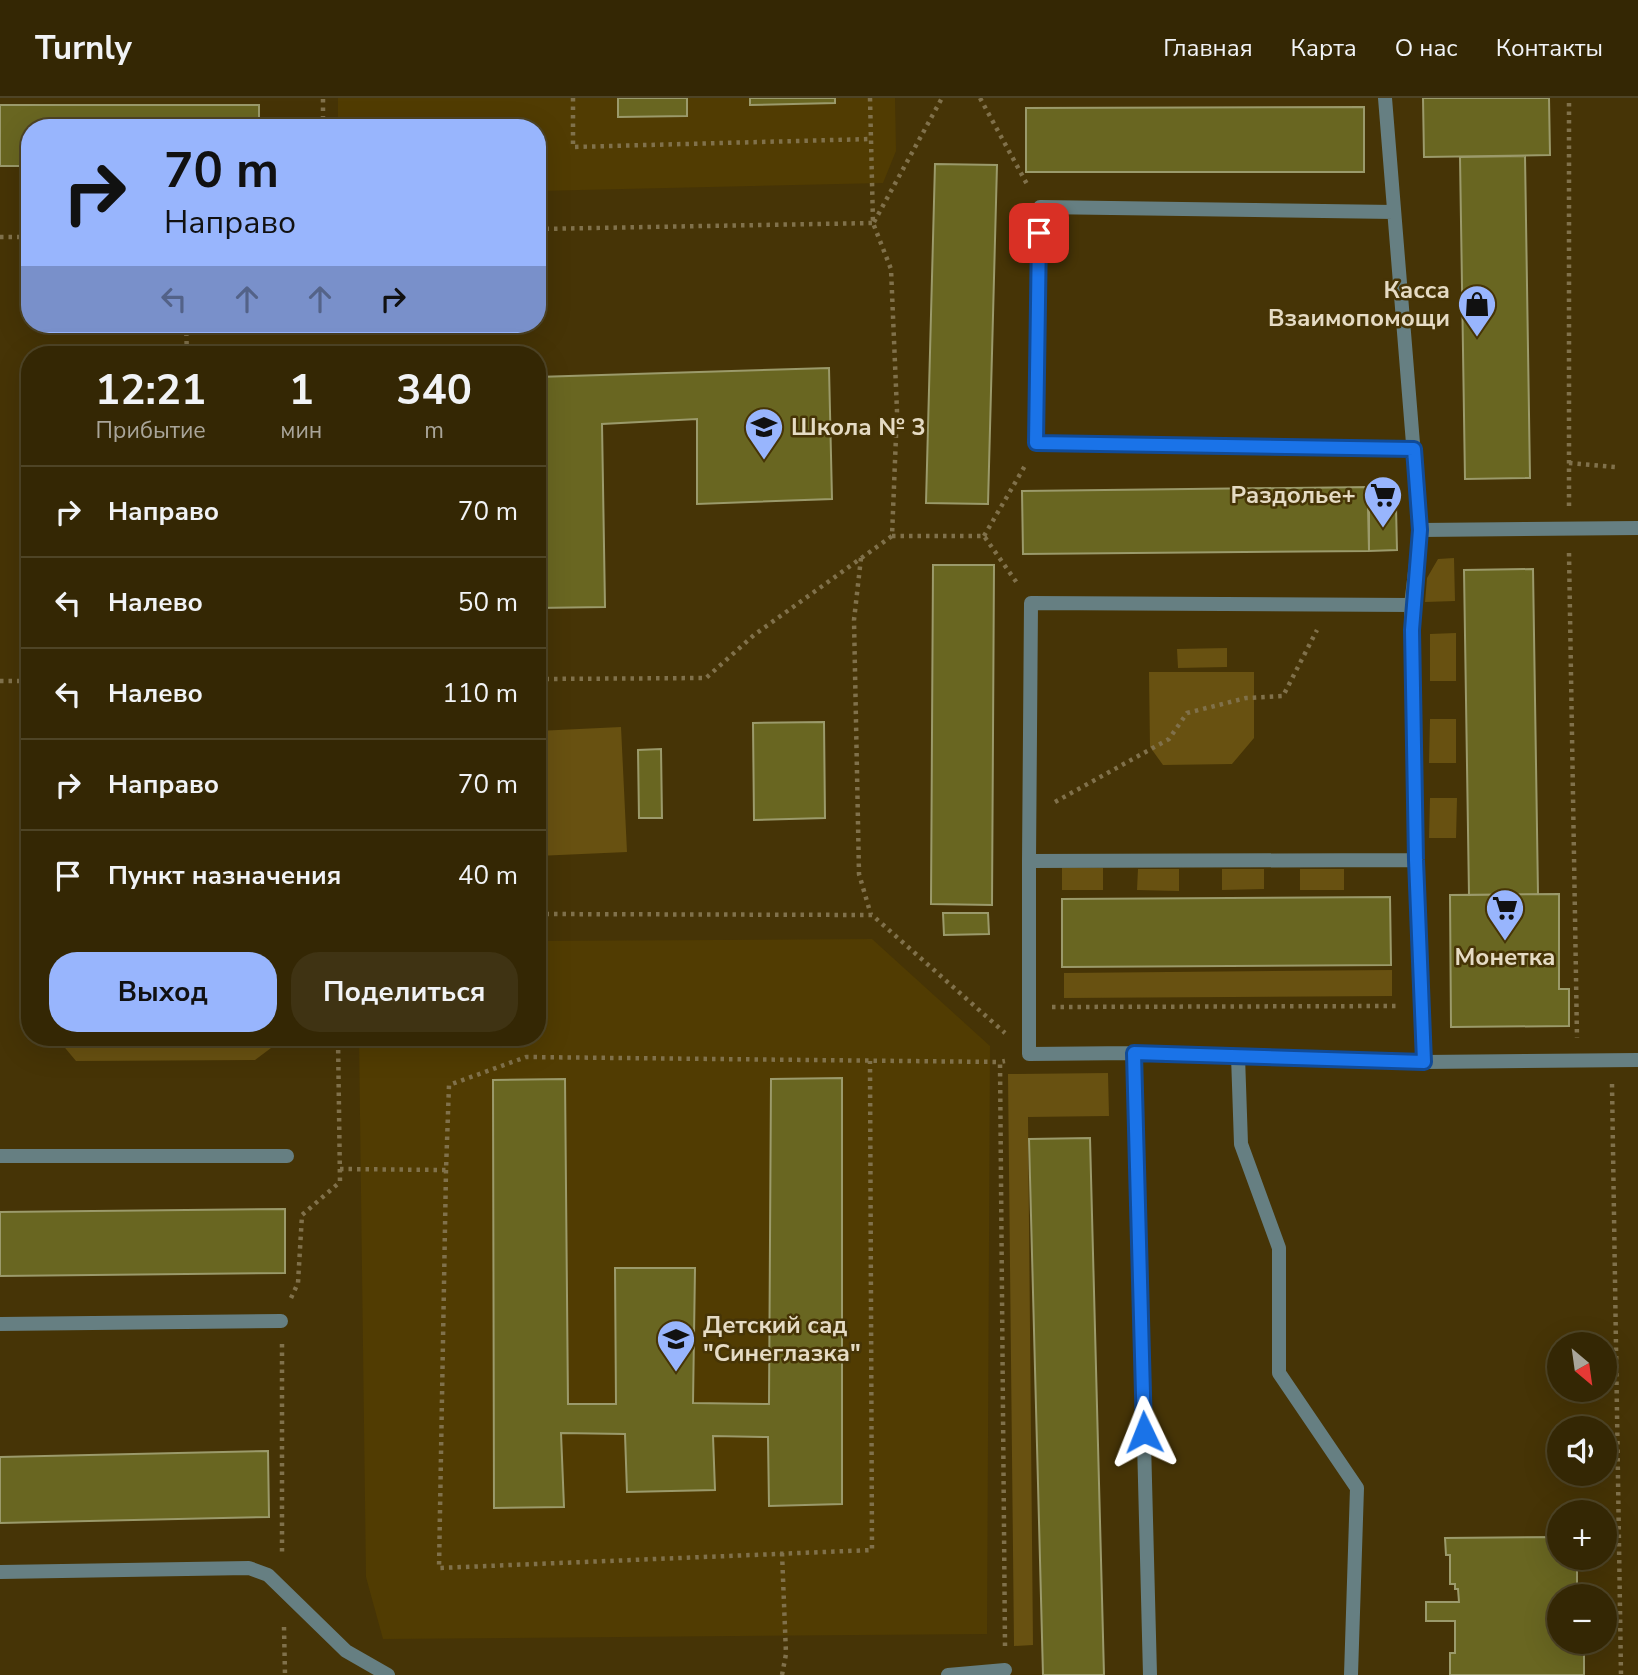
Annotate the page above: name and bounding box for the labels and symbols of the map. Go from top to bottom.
pin [1009,203,1069,263]
place label: Касса Взаимопомощи [1268,274,1450,334]
shop icon: Касса Взаимопомощи [1456,283,1498,338]
school or university icon: Школа № 3 [743,406,785,461]
place label: Школа № 3 [791,411,926,443]
supermarket icon: Раздолье+ [1362,474,1404,529]
place label: Раздолье+ [1230,479,1356,511]
supermarket icon: Монетка [1484,887,1526,942]
place label: Монетка [1454,941,1556,973]
place label: Детский сад "Синеглазка" [703,1309,861,1369]
school or university icon: Детский сад "Синеглазка" [655,1318,697,1373]
north arrow [1547,1332,1617,1402]
position arrow [1107,1395,1181,1469]

